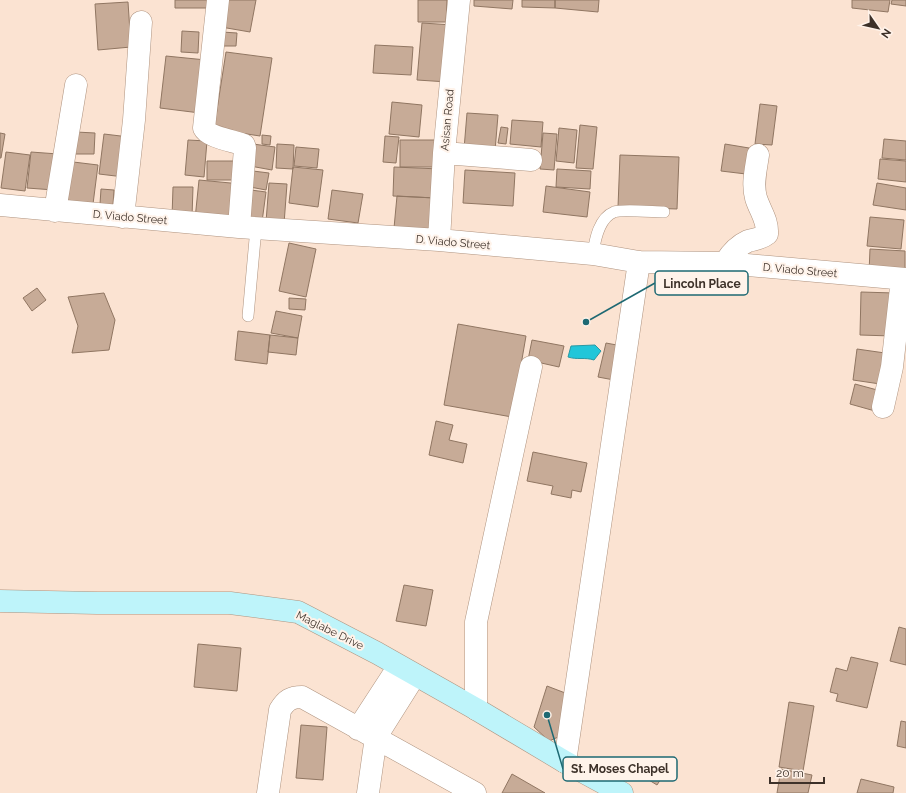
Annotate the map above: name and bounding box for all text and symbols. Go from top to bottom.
north arrow [858,8,898,48]
text: N [878,26,894,40]
street label: Asisan Road [438,88,457,151]
street label: D. Viado Street [92,208,168,227]
street label: D. Viado Street [415,233,491,252]
street label: D. Viado Street [762,261,838,280]
callout: Lincoln Place [655,271,748,295]
text: Lincoln Place [663,277,741,291]
street label: Maglabe Drive [294,608,366,653]
callout: St. Moses Chapel [563,757,677,781]
scale bar [770,759,824,785]
text: St. Moses Chapel [571,762,669,776]
text: 20 m [776,766,804,780]

